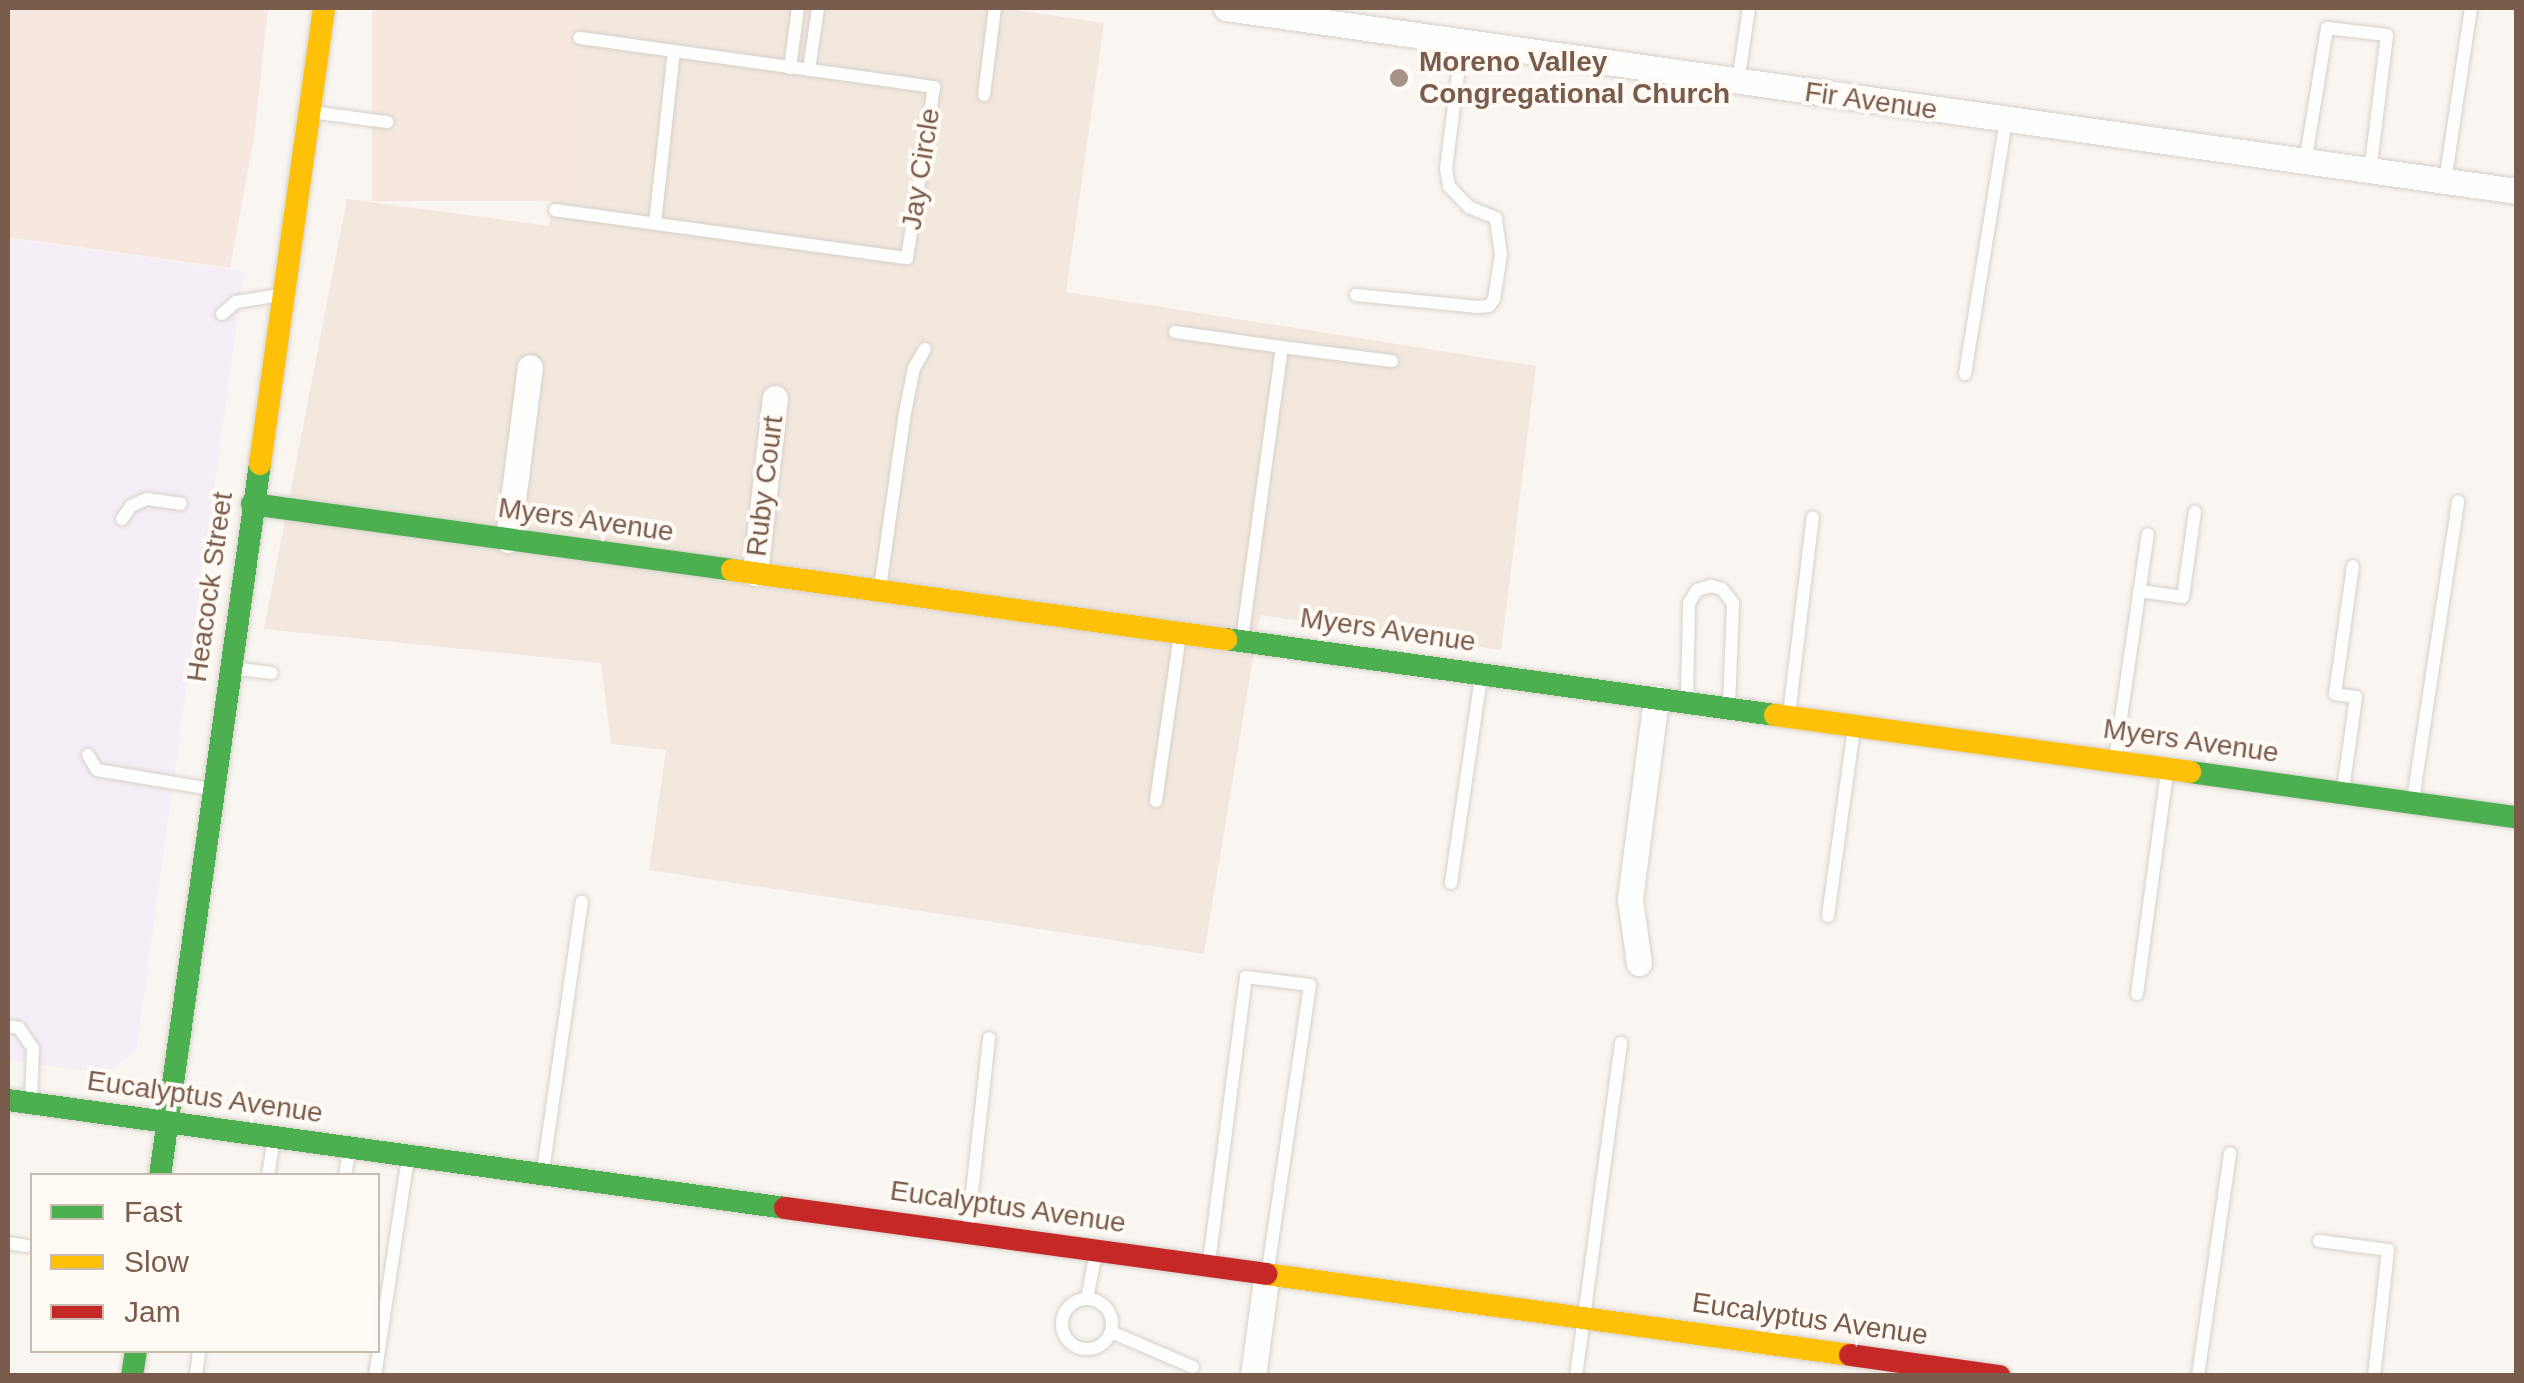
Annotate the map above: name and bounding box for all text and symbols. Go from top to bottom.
place label: Moreno Valley Congregational Church [1419,45,1730,111]
marker: Moreno Valley Congregational Church [1388,67,1410,89]
street label: Fir Avenue [1802,75,1940,127]
street label: Jay Circle [895,106,947,232]
street label: Ruby Court [740,414,790,558]
street label: Heacock Street [180,490,240,684]
street label: Myers Avenue [495,491,677,549]
street label: Myers Avenue [1297,601,1479,659]
street label: Myers Avenue [2100,712,2282,770]
street label: Eucalyptus Avenue [84,1064,326,1130]
legend [30,1173,380,1353]
street label: Eucalyptus Avenue [887,1174,1129,1240]
text: Fast [124,1195,182,1228]
text: Slow [124,1245,189,1278]
street label: Eucalyptus Avenue [1689,1286,1931,1352]
text: Jam [124,1295,181,1328]

